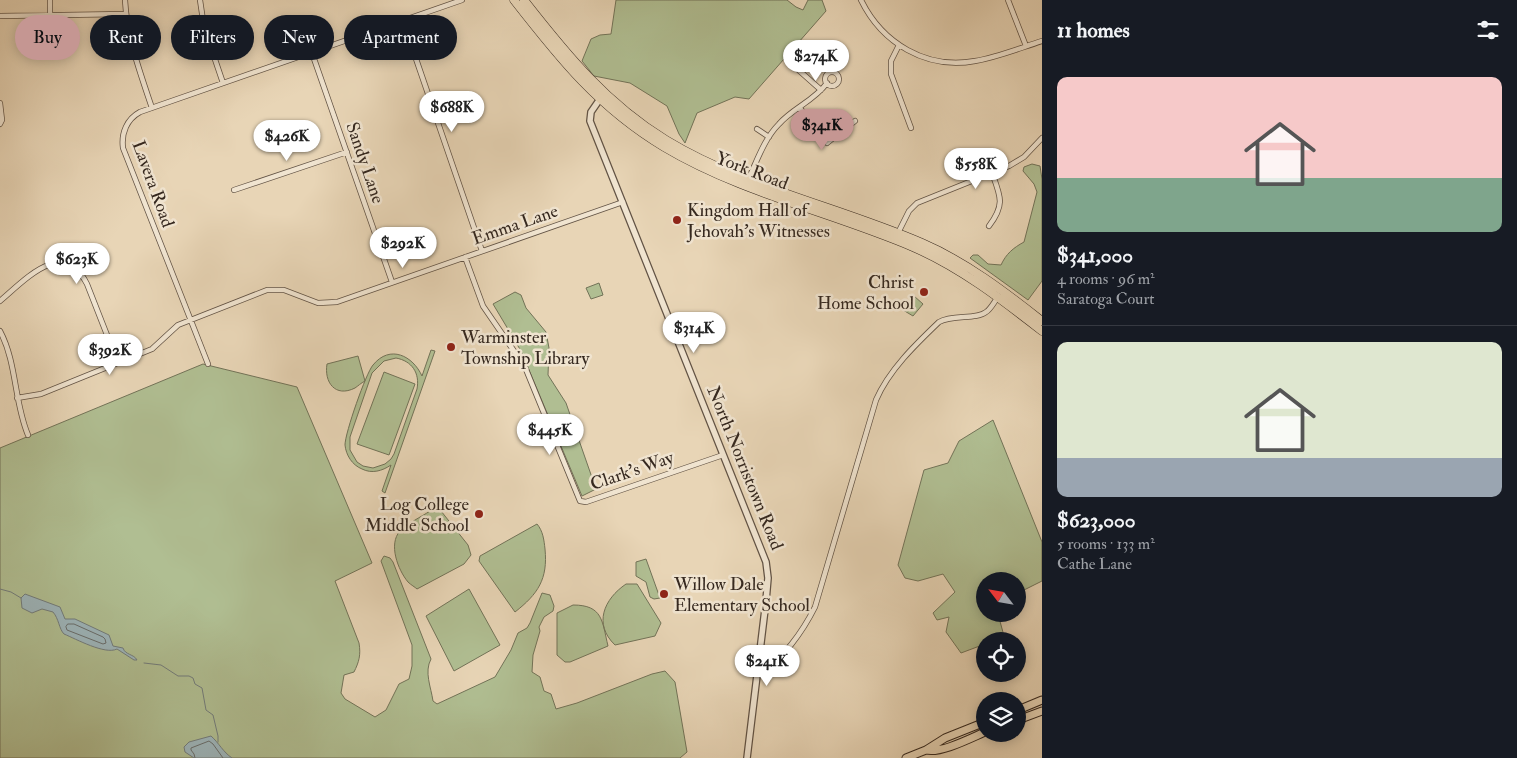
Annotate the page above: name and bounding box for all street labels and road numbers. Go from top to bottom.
street label: Sandy Lane [340,119,390,207]
street label: Lavera Road [127,137,179,231]
street label: York Road [712,147,792,195]
street label: Emma Lane [469,199,561,250]
street label: North Norristown Road [702,383,788,554]
street label: Clark's Way [587,446,678,496]

